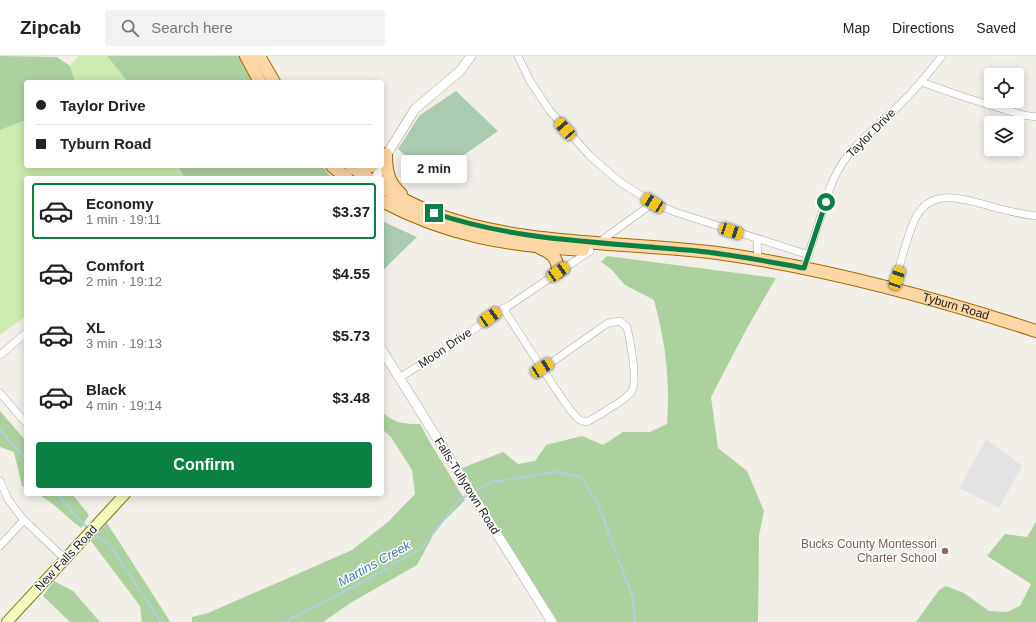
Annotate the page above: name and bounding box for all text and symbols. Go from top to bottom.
search box [105,10,385,46]
text: Zipcab [20,17,81,38]
icon: search [119,17,141,39]
text: Search here [151,19,233,36]
text: Map [843,20,870,36]
text: Directions [892,20,954,36]
text: Saved [976,20,1016,36]
map controls [984,68,1024,156]
button: locate [984,68,1024,108]
text: Taylor Drive [60,97,146,114]
street label: Taylor Drive [844,105,899,160]
car [553,116,577,142]
button: layers [984,116,1024,156]
text: Tyburn Road [60,135,151,152]
callout: 2 min [401,155,467,183]
text: 2 min [417,161,451,176]
car [640,192,666,214]
icon: car [38,193,74,229]
route start [817,193,835,211]
text: Economy [86,195,154,212]
text: $3.37 [332,203,370,220]
route end [425,204,443,222]
text: 1 min · 19:11 [86,212,161,227]
car [718,222,744,240]
icon: car [38,255,74,291]
text: Comfort [86,257,144,274]
car [545,260,571,284]
text: $4.55 [332,265,370,282]
car [888,265,906,291]
text: 2 min · 19:12 [86,274,162,289]
street label: Tyburn Road [921,290,991,323]
car [477,305,503,329]
icon: car [38,317,74,353]
text: XL [86,319,105,336]
street label: Moon Drive [416,325,475,371]
text: $5.73 [332,327,370,344]
text: 3 min · 19:13 [86,336,162,351]
car [529,356,555,380]
icon: car [38,379,74,415]
text: Black [86,381,126,398]
text: $3.48 [332,389,370,406]
text: 4 min · 19:14 [86,398,162,413]
street label: Falls-Tullytown Road [431,435,503,537]
button: Confirm [36,442,372,488]
street label: New Falls Road [32,522,100,594]
water label: Martins Creek [335,537,415,590]
place label: Bucks County Montessori Charter School [801,537,937,565]
marker: Bucks County Montessori Charter School [940,546,950,556]

